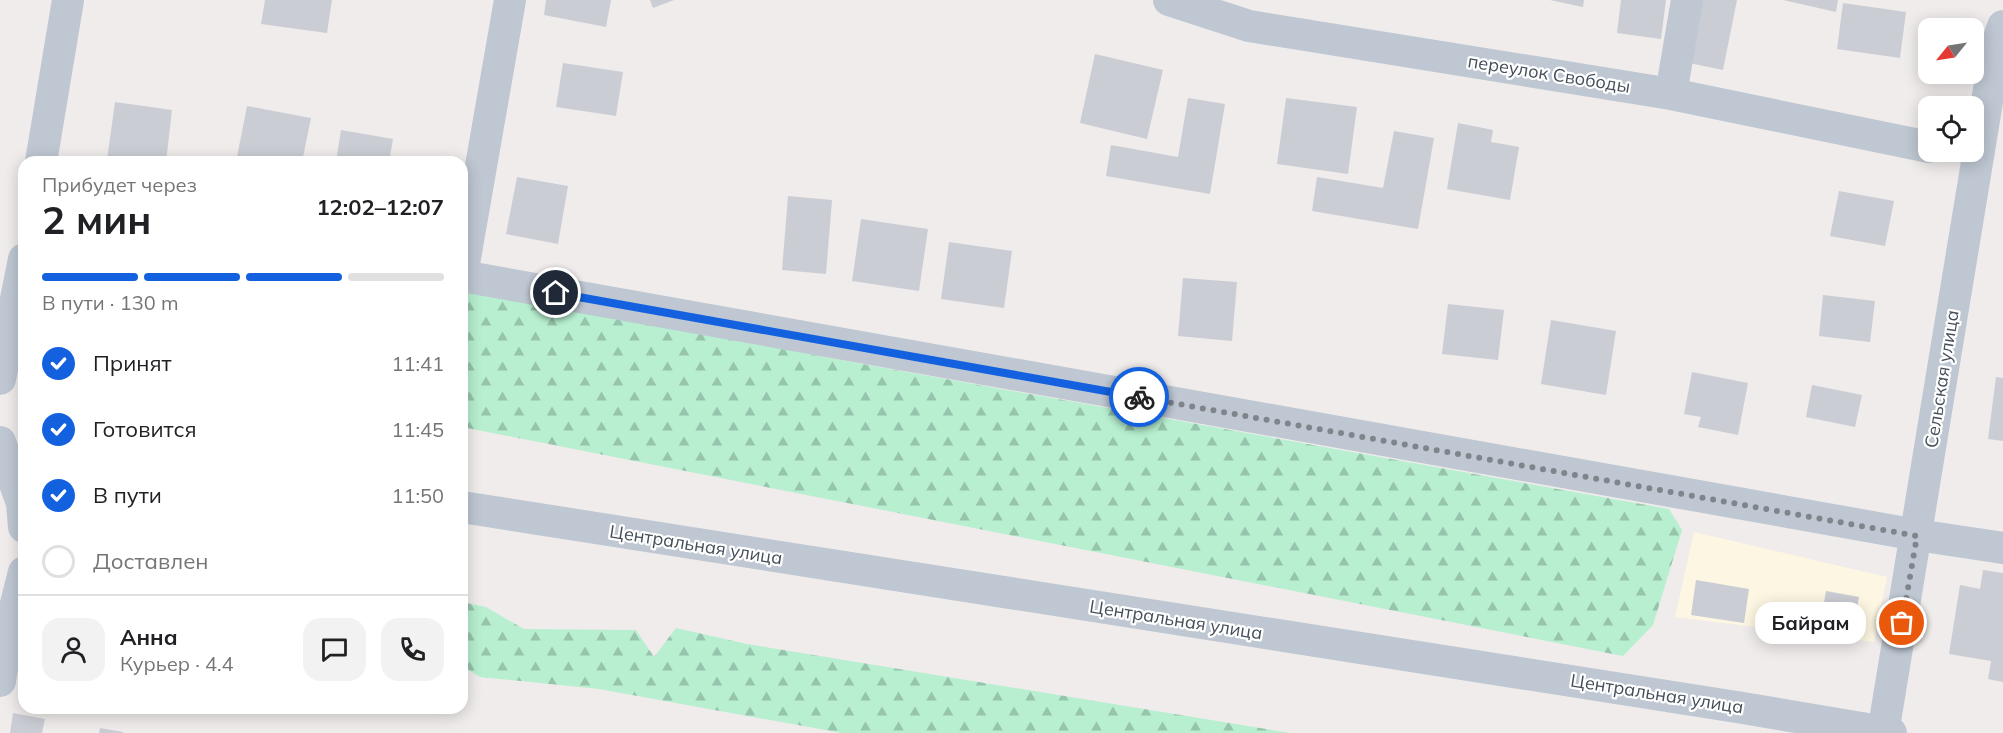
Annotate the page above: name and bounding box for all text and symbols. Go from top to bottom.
north arrow [1918,18,1984,84]
map controls [1918,18,1984,162]
street label: переулок Свободы [1466,49,1632,98]
button: locate [1918,96,1984,162]
text: Прибудет через [42,172,197,197]
text: 12:02–12:07 [316,193,444,221]
text: 2 мин [42,195,151,244]
pin [530,267,581,318]
icon: home [539,276,572,309]
text: В пути · 130 m [42,290,178,315]
street label: Сельская улица [1919,308,1964,450]
icon: check [42,347,75,380]
text: Принят [93,349,172,377]
text: 11:41 [391,351,444,376]
courier [1109,367,1169,427]
icon: bike [1123,381,1156,414]
icon: check [42,413,75,446]
text: Готовится [93,415,197,443]
text: 11:45 [391,417,444,442]
icon: check [42,479,75,512]
text: В пути [93,481,162,509]
text: 11:50 [391,483,444,508]
street label: Центральная улица [608,519,784,570]
text: Доставлен [93,547,209,575]
street label: Центральная улица [1088,594,1264,645]
pin [1876,597,1927,648]
callout: Байрам [1755,602,1866,644]
icon: bag [1885,606,1918,639]
text: Байрам [1771,610,1850,635]
button: person [42,618,105,681]
button: chat [303,618,366,681]
button: phone [381,618,444,681]
text: Анна [120,623,178,651]
text: Курьер · 4.4 [120,651,234,676]
street label: Центральная улица [1569,668,1745,719]

